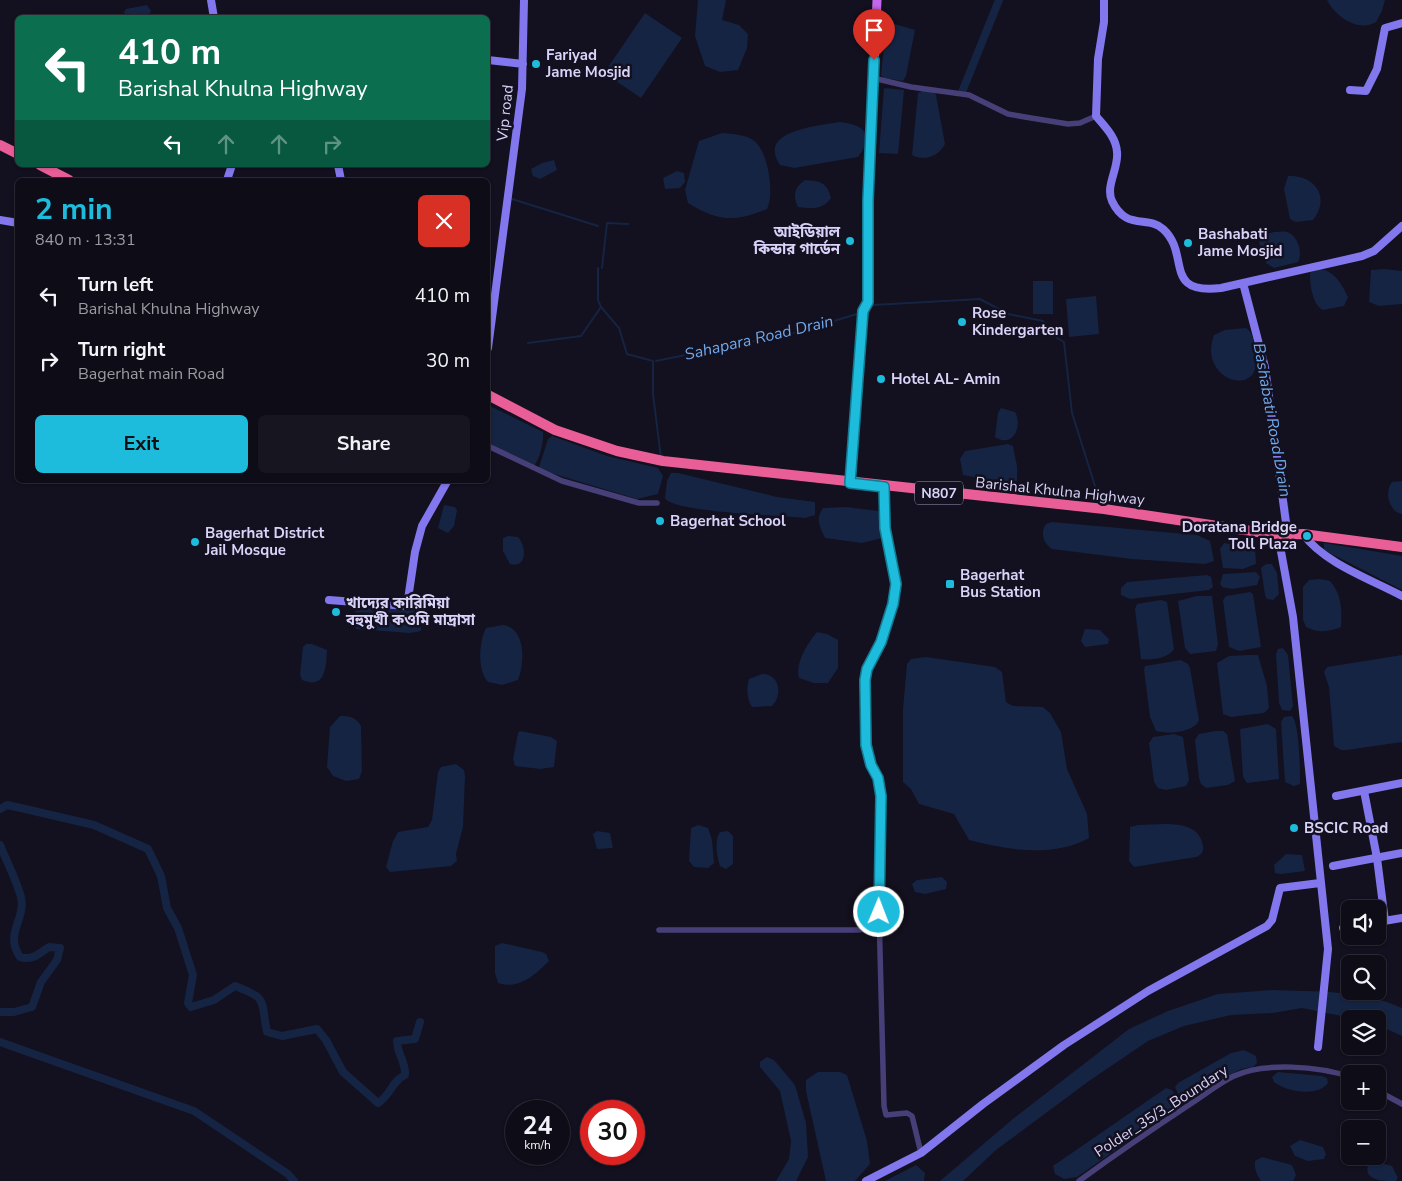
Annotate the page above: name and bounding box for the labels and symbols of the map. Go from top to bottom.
pin [853,9,895,60]
place label: Fariyad Jame Mosjid [545,45,631,82]
marker: Fariyad Jame Mosjid [530,58,542,70]
street label: Vip road [492,84,518,143]
place label: আইডিয়াল কিন্ডার গার্ডেন [753,222,841,259]
place label: Bashabati Jame Mosjid [1197,224,1283,261]
marker: আইডিয়াল কিন্ডার গার্ডেন [844,235,856,247]
marker: Bashabati Jame Mosjid [1182,237,1194,249]
place label: Rose Kindergarten [972,303,1064,340]
water label: Sahapara Road Drain [682,310,836,366]
marker: Rose Kindergarten [956,316,968,328]
water label: Bashabati Road Drain [1248,341,1296,499]
place label: Hotel AL- Amin [891,369,1000,389]
marker: Hotel AL- Amin [875,373,887,385]
street label: Barishal Khulna Highway [974,472,1146,510]
road number: N807 [915,482,963,504]
place label: Bagerhat School [670,511,786,531]
marker: Bagerhat School [654,515,666,527]
place label: Doratana Bridge Toll Plaza [1182,517,1297,554]
place label: Bagerhat District Jail Mosque [204,523,324,560]
marker: Doratana Bridge Toll Plaza [1301,530,1313,542]
marker: Bagerhat District Jail Mosque [189,536,201,548]
place label: Bagerhat Bus Station [960,565,1041,602]
marker: Bagerhat Bus Station [944,578,956,590]
place label: খাদ্যের কারিমিয়া বহুমুখী কওমি মাদ্রাসা [345,593,476,630]
marker: খাদ্যের কারিমিয়া বহুমুখী কওমি মাদ্রাসা [330,606,342,618]
place label: BSCIC Road [1304,818,1388,838]
marker: BSCIC Road [1288,822,1300,834]
position arrow [852,885,904,937]
street label: Polder_35/3_Boundary [1090,1060,1232,1162]
speed limit sign: 30 [580,1100,645,1165]

